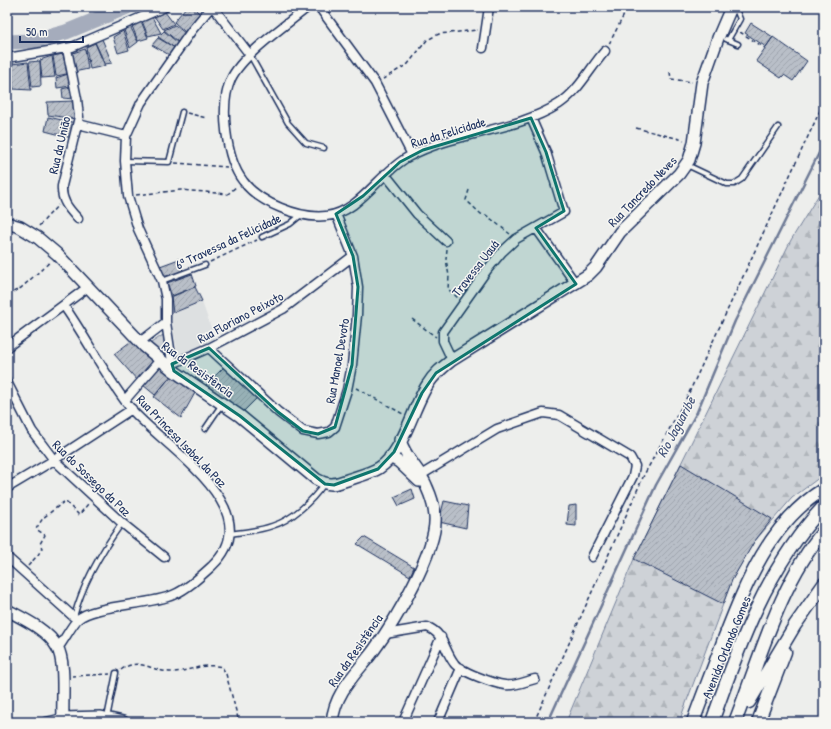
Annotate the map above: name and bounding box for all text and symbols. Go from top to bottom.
scale bar [20,18,83,44]
text: 50 m [26,23,47,40]
street label: Rua da Felicidade [408,112,488,152]
street label: Rua da União [44,114,74,176]
street label: Rua Tancredo Neves [603,152,681,230]
street label: 6ª Travessa da Felicidade [172,209,284,273]
street label: Travessa Uauá [447,236,503,300]
street label: Rua Floriano Peixoto [194,287,286,347]
street label: Rua Manoel Devoto [321,317,353,405]
street label: Rua da Resistência [158,337,238,401]
street label: Rua Princesa Isabel da Paz [133,391,231,492]
water label: Rio Jaguaribe [652,392,701,461]
street label: Rua do Sossego da Paz [49,436,136,521]
street label: Avenida Orlando Gomes [697,593,755,701]
street label: Rua da Resistência [323,610,387,690]

